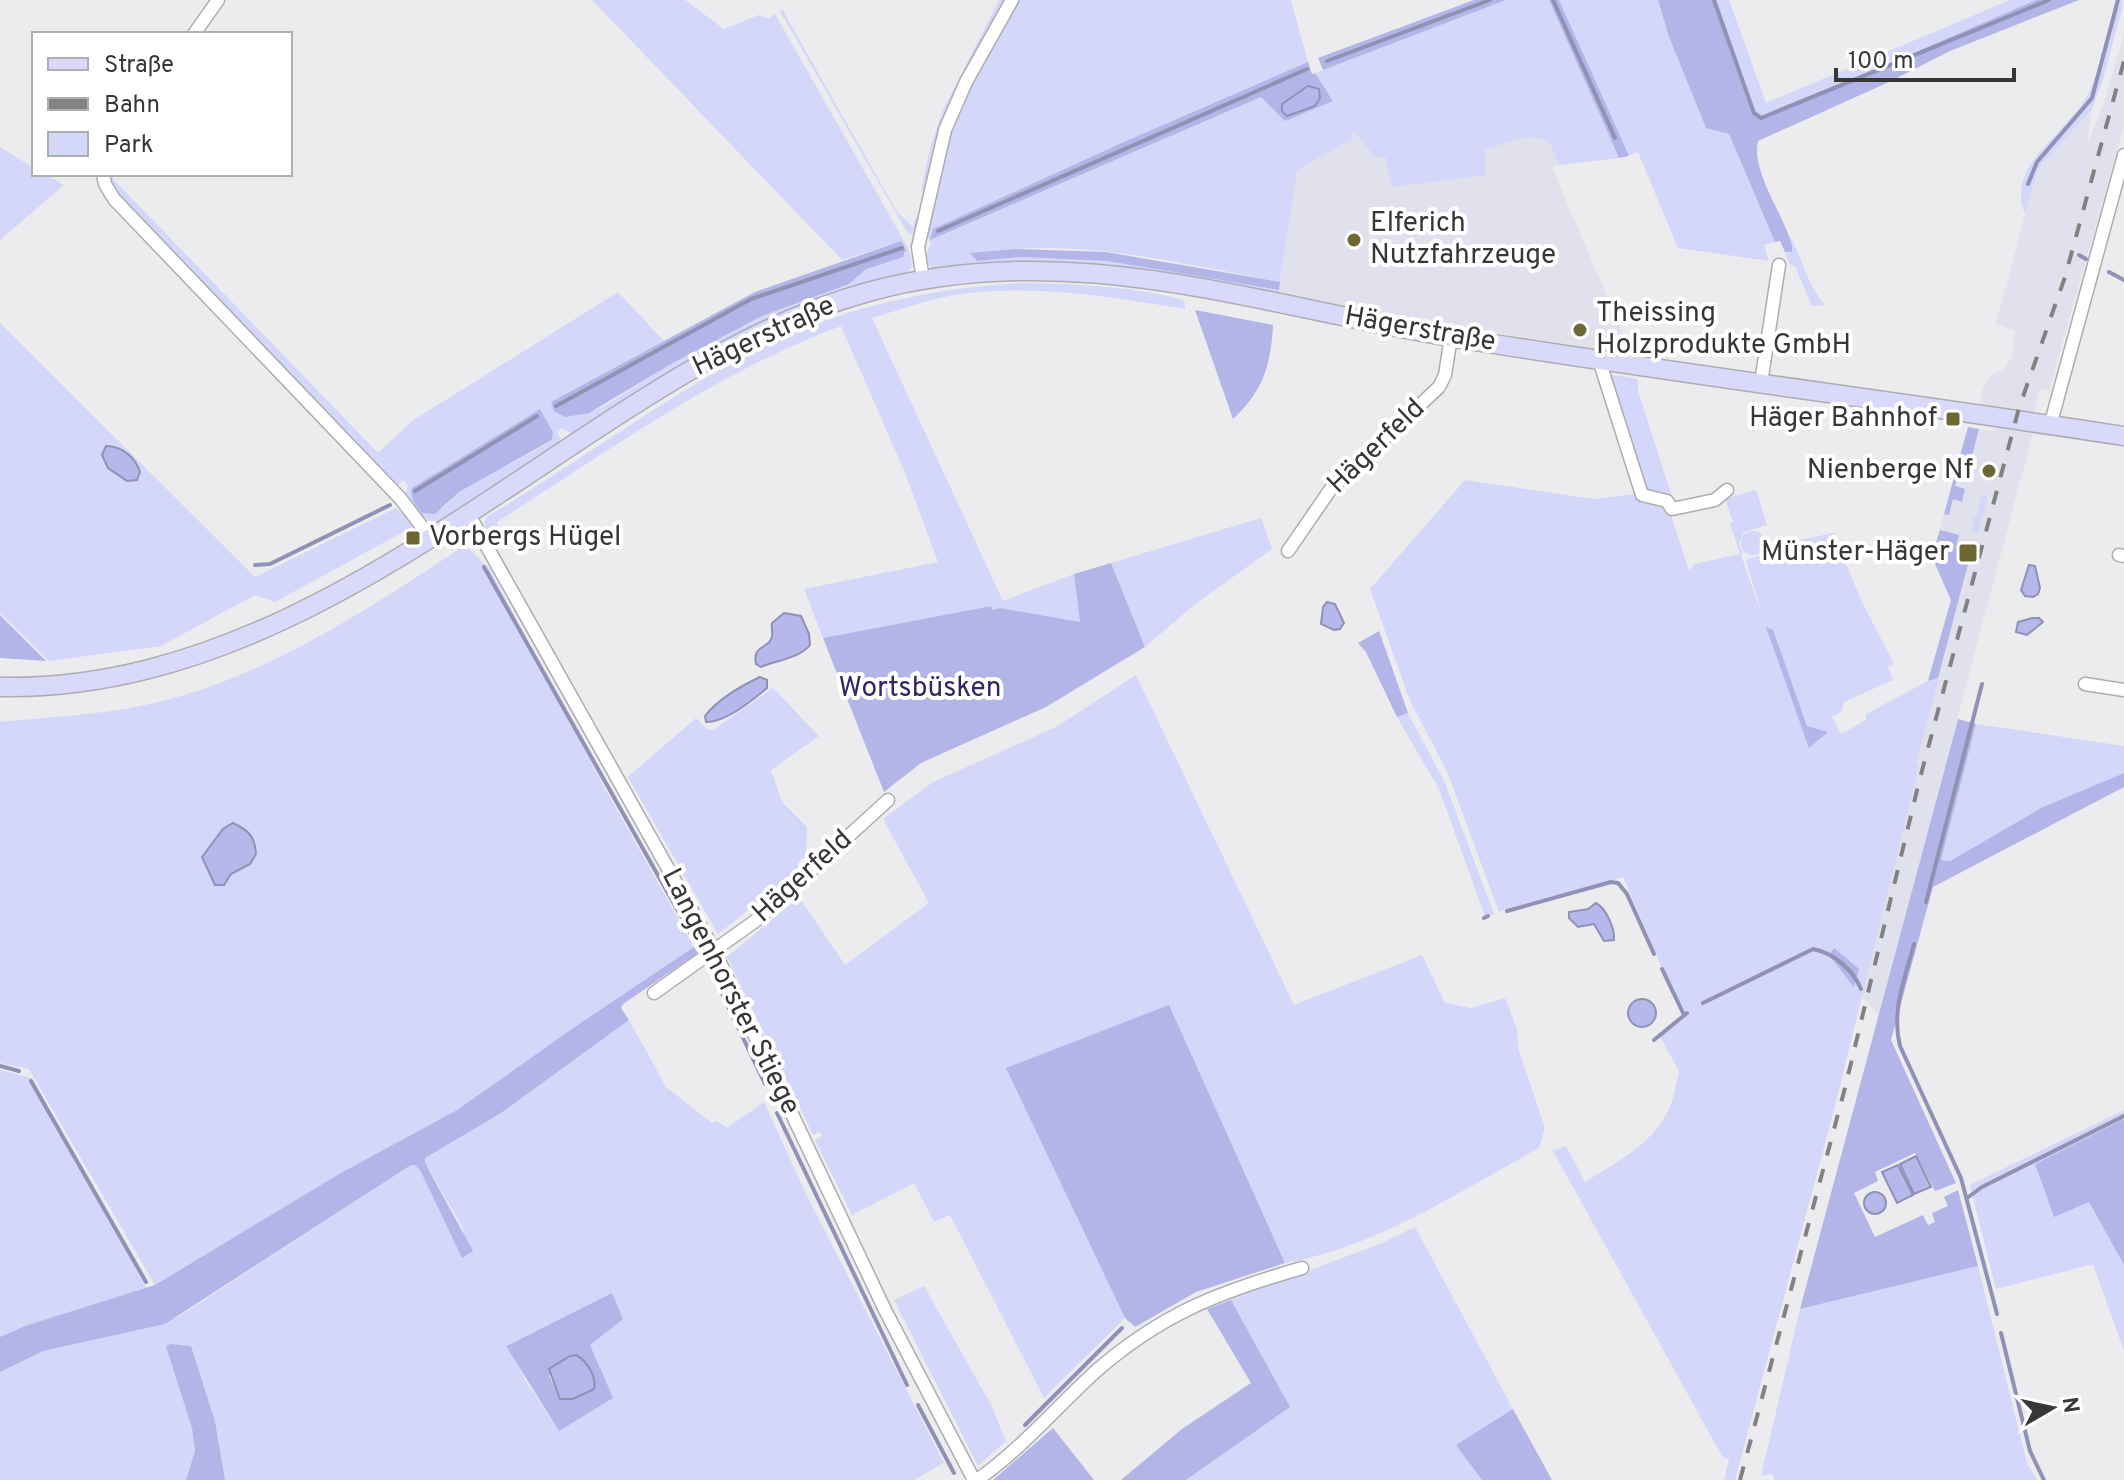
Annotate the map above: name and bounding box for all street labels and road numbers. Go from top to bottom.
street label: Hägerstraße [687,288,841,386]
street label: Hägerstraße [1342,299,1498,361]
street label: Hägerfeld [1320,392,1434,502]
street label: Hägerfeld [745,823,861,931]
street label: Langenhorster Stiege [652,863,808,1121]

